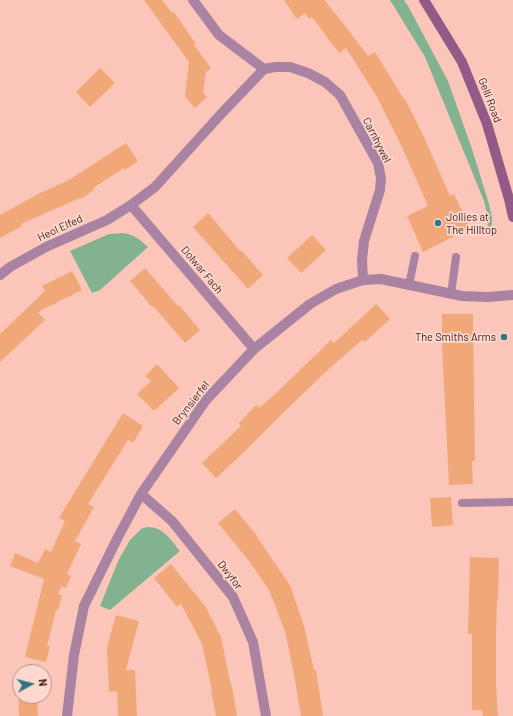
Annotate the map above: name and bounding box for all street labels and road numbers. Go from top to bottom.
street label: Gelli Road [475,76,505,124]
street label: Carnhywel [360,115,394,165]
street label: Heol Elfed [35,212,85,244]
street label: Dolwar Fach [178,243,226,297]
street label: Brynsierfel [170,378,212,428]
street label: Dwyfor [215,558,245,592]

